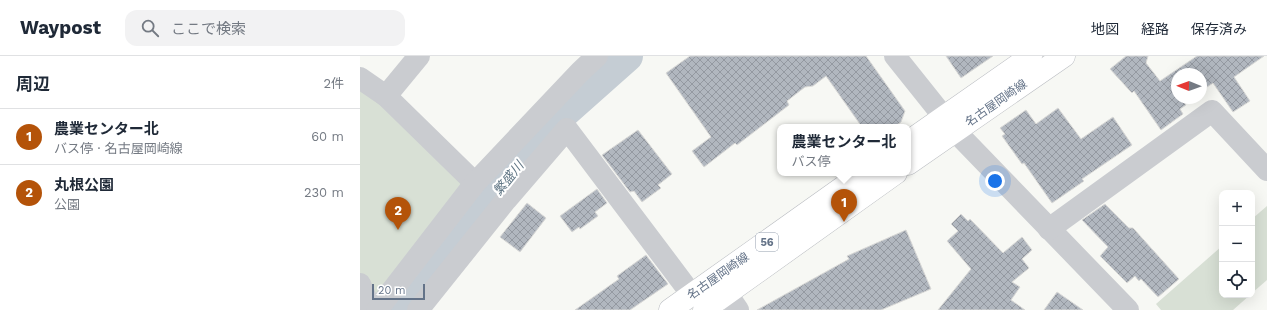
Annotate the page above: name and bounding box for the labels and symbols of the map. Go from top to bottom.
north arrow [1171,68,1207,104]
street label: 名古屋岡崎線 [962,77,1030,129]
water label: 繁盛川 [490,157,528,198]
your location [985,171,1005,191]
pin: 1 [831,189,857,222]
pin: 2 [385,197,411,230]
road number: 56 [756,233,778,251]
street label: 名古屋岡崎線 [684,250,752,302]
scale bar [372,282,425,301]

